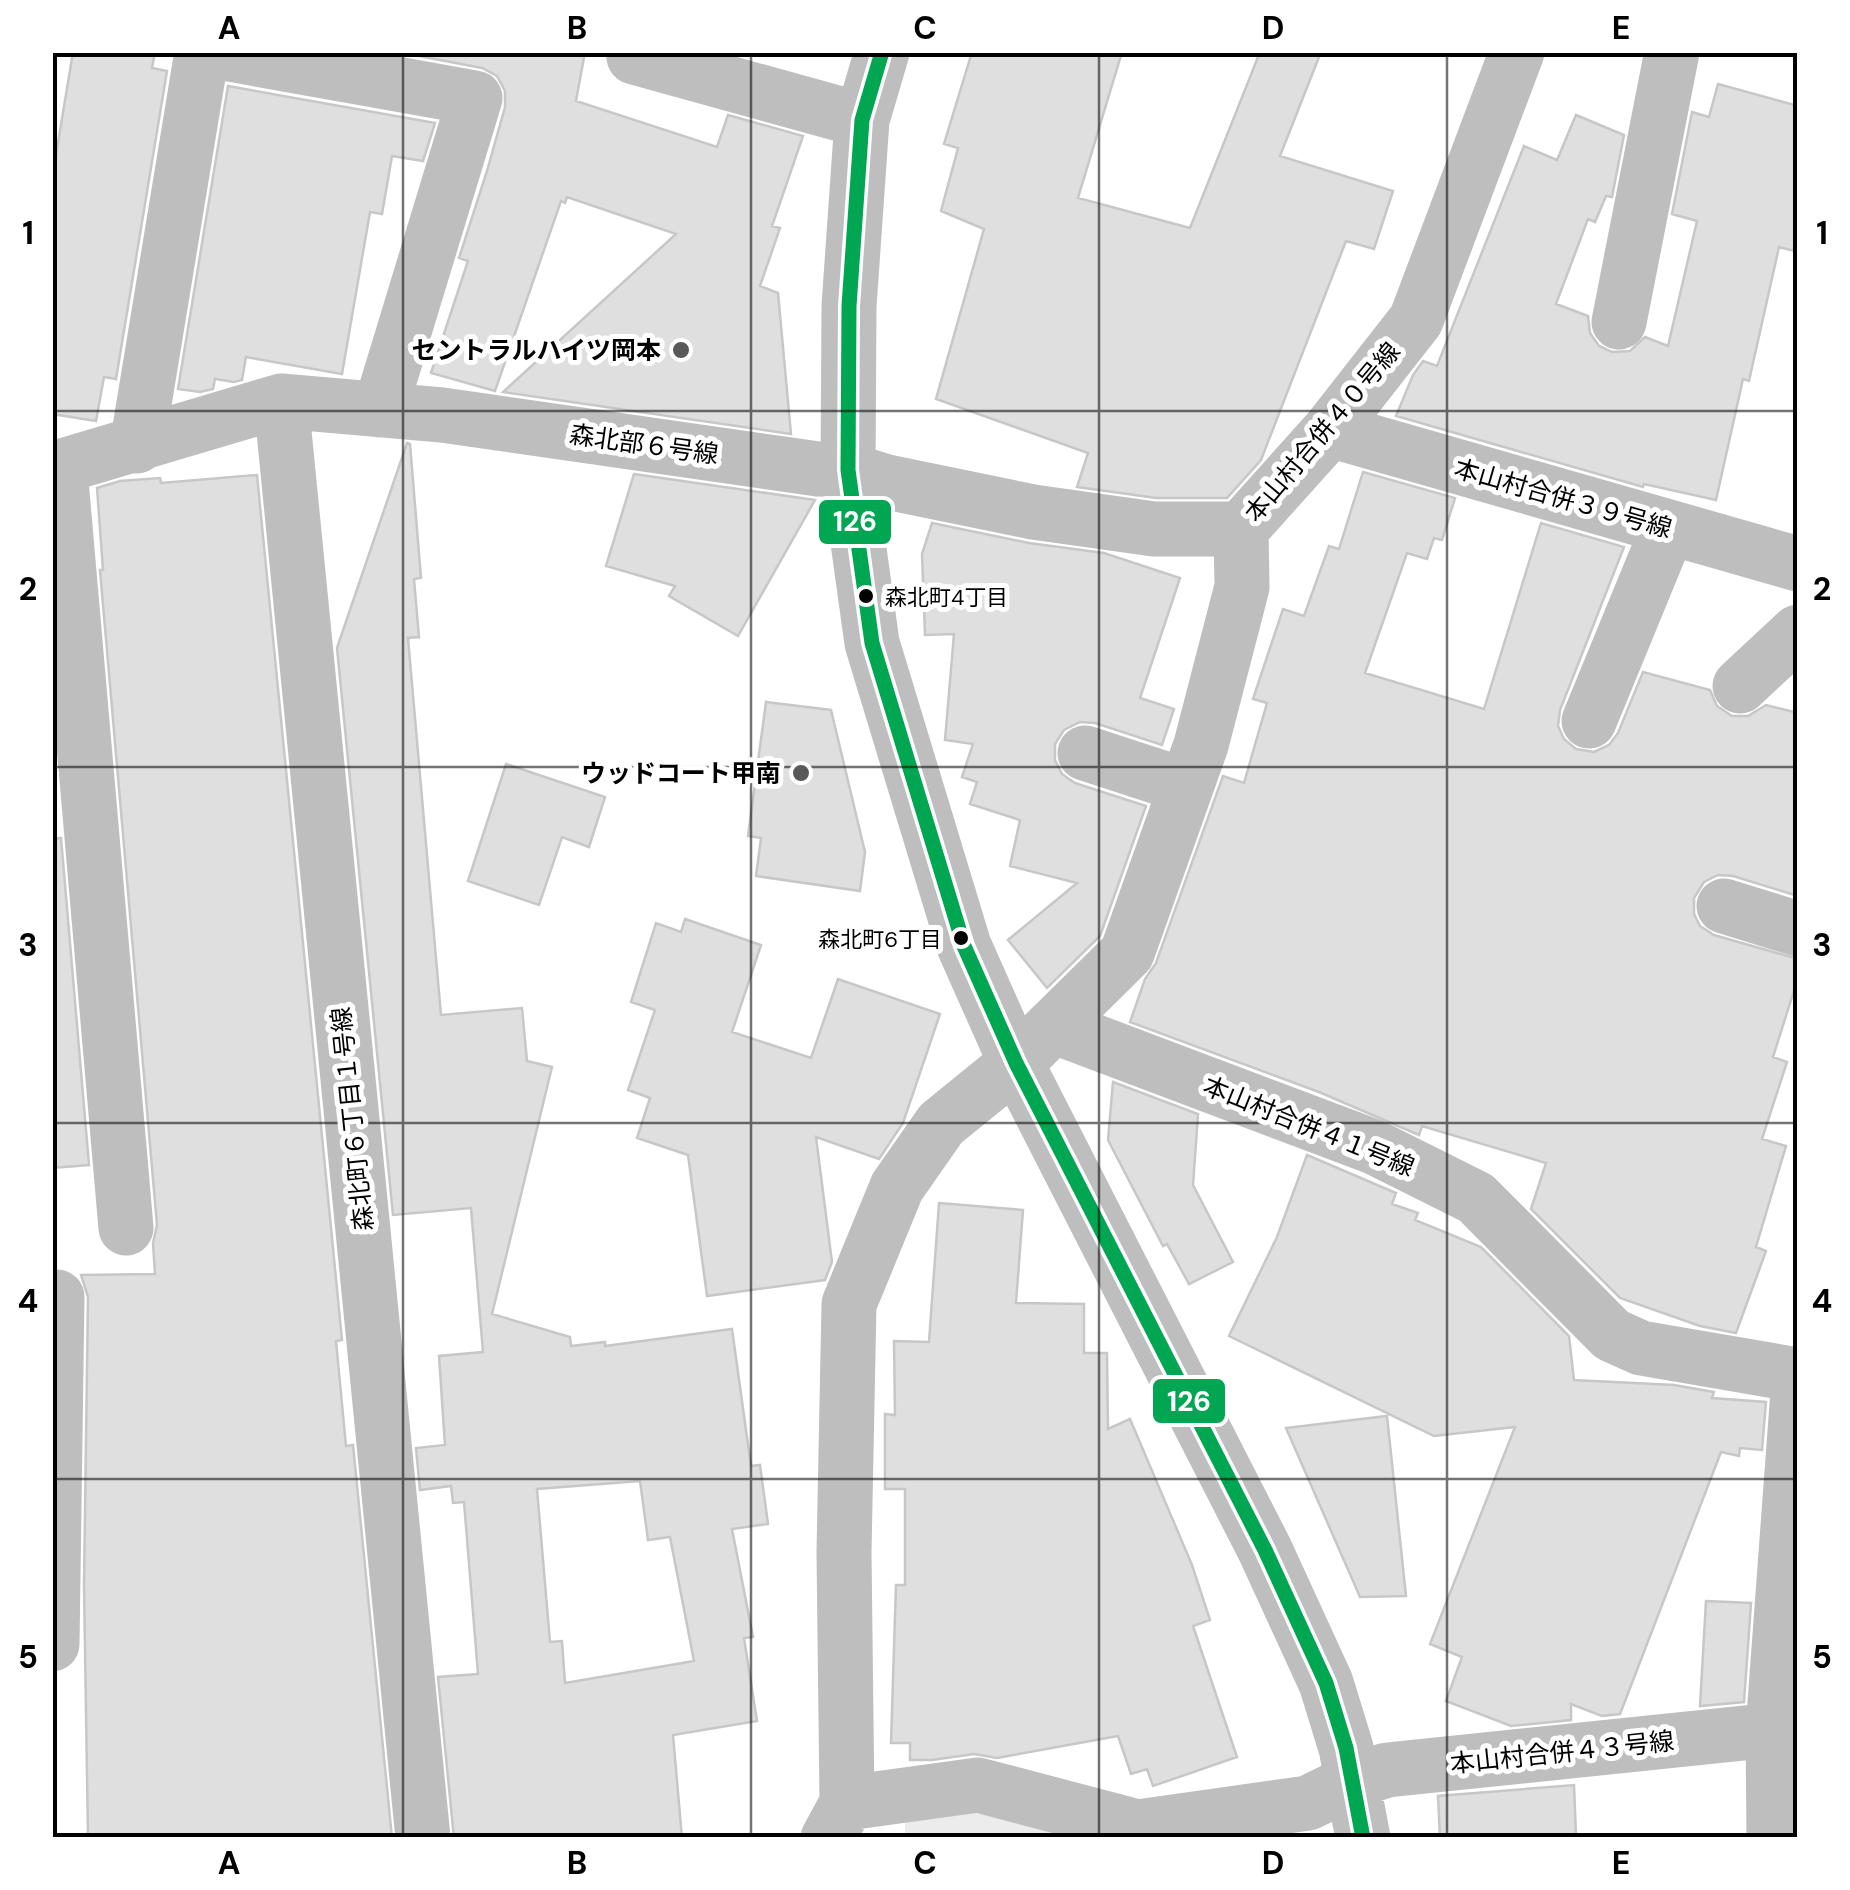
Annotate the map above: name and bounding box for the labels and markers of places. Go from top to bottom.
place label: セントラルハイツ岡本 [411,334,661,367]
marker: セントラルハイツ岡本 [670,339,692,361]
place label: 森北町4丁目 [885,583,1008,612]
marker: 森北町4丁目 [856,586,876,606]
place label: ウッドコート甲南 [581,757,781,790]
marker: ウッドコート甲南 [790,762,812,784]
place label: 森北町6丁目 [818,925,942,954]
marker: 森北町6丁目 [951,928,971,948]

